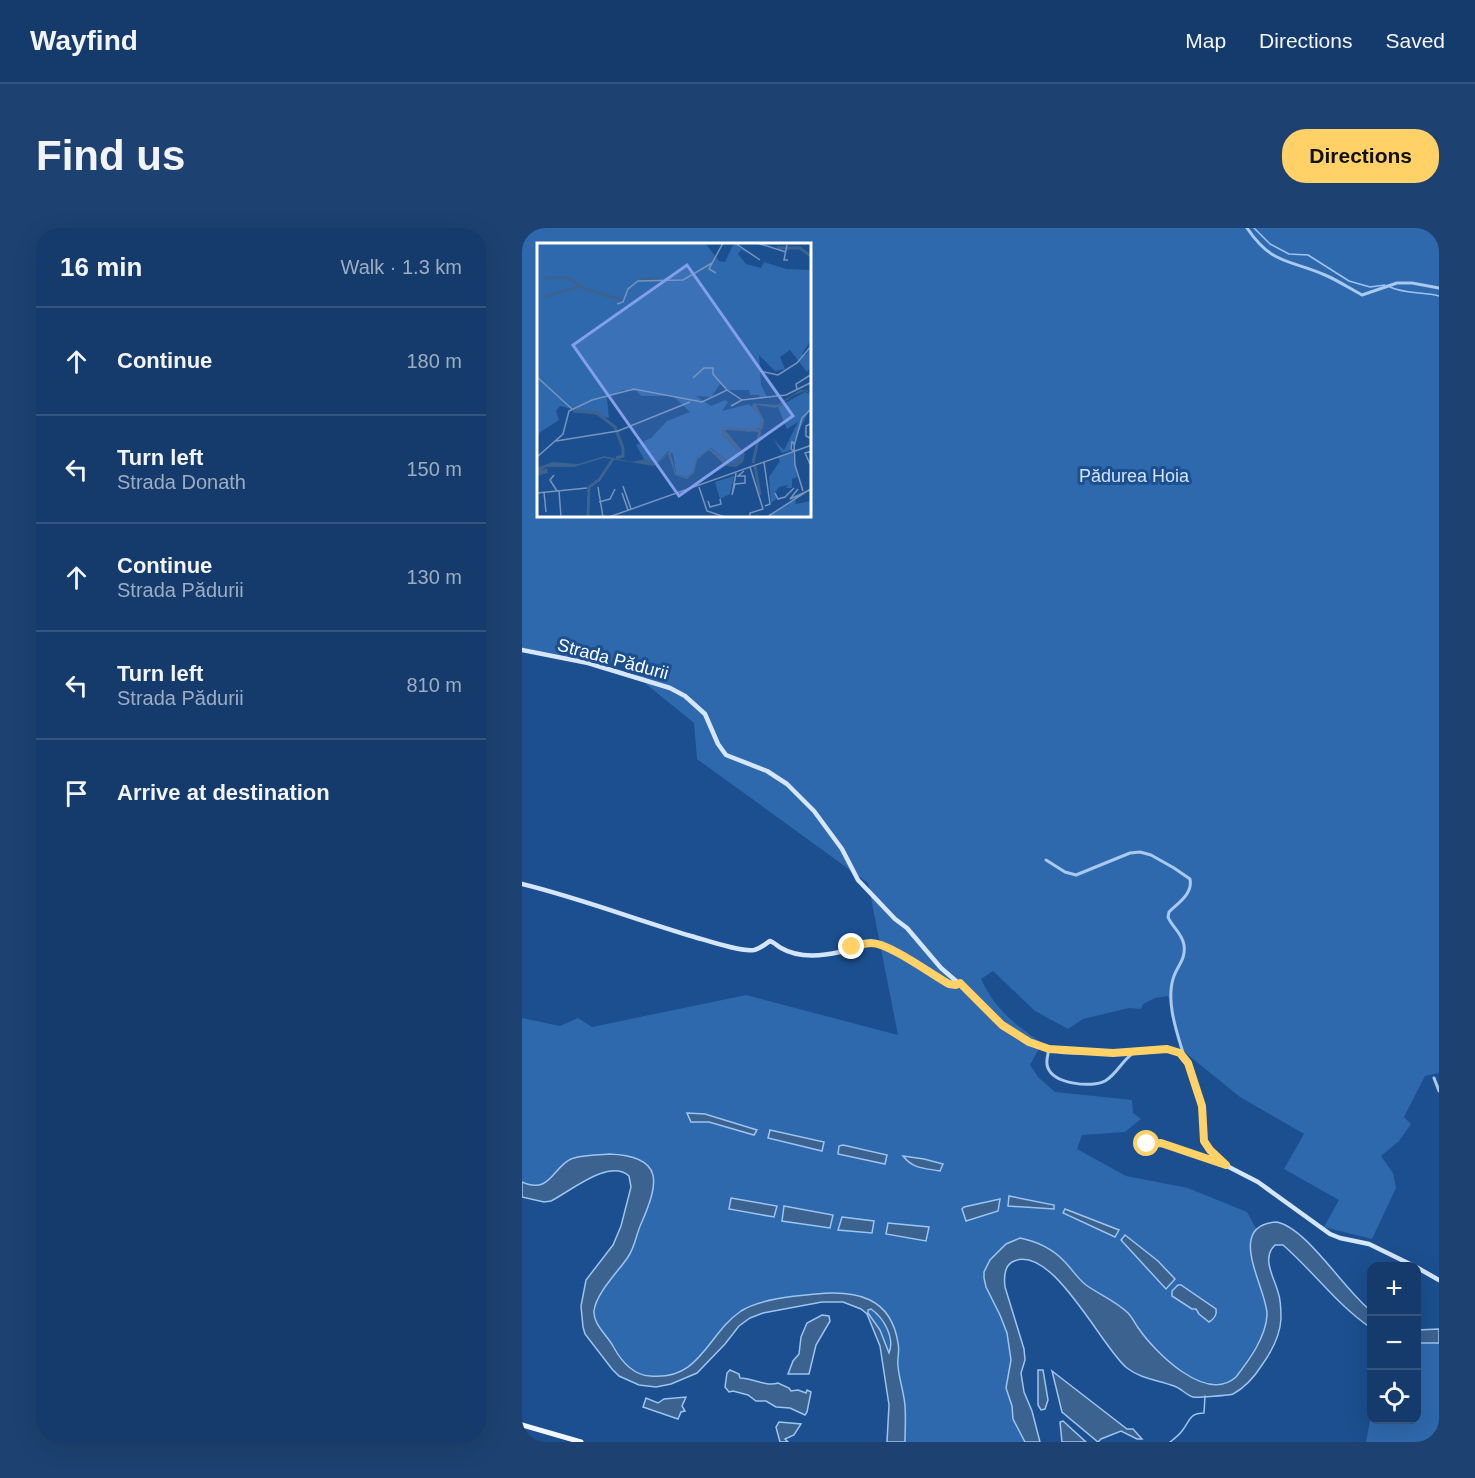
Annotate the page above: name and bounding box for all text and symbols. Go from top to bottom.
text: Wayfind [30,25,138,56]
text: Map [1185,29,1226,52]
text: Directions [1259,29,1352,52]
text: Saved [1385,29,1445,52]
button: Directions [1282,129,1439,183]
text: Find us [36,132,185,179]
inset map [537,243,812,518]
text: 16 min [60,252,142,282]
text: Walk · 1.3 km [341,256,462,278]
icon: ahead [60,345,93,378]
text: Continue [117,348,212,373]
text: 180 m [406,350,462,372]
text: Turn left [117,445,203,470]
icon: left [60,453,93,486]
text: 150 m [406,458,462,480]
park label: Pădurea Hoia [1079,466,1190,486]
text: Strada Donath [117,471,246,493]
text: Continue [117,553,212,578]
icon: ahead [60,561,93,594]
text: 130 m [406,566,462,588]
text: Strada Pădurii [117,579,244,601]
street label: Strada Pădurii [555,635,671,683]
text: Turn left [117,661,203,686]
icon: left [60,669,93,702]
text: 810 m [406,674,462,696]
text: Strada Pădurii [117,687,244,709]
icon: arrive [60,777,93,810]
text: Arrive at destination [117,780,330,805]
route end [838,933,864,959]
route start [1133,1130,1159,1156]
map controls [1367,1262,1421,1424]
button: + [1367,1262,1421,1316]
button: − [1367,1316,1421,1370]
button: locate [1367,1370,1421,1424]

